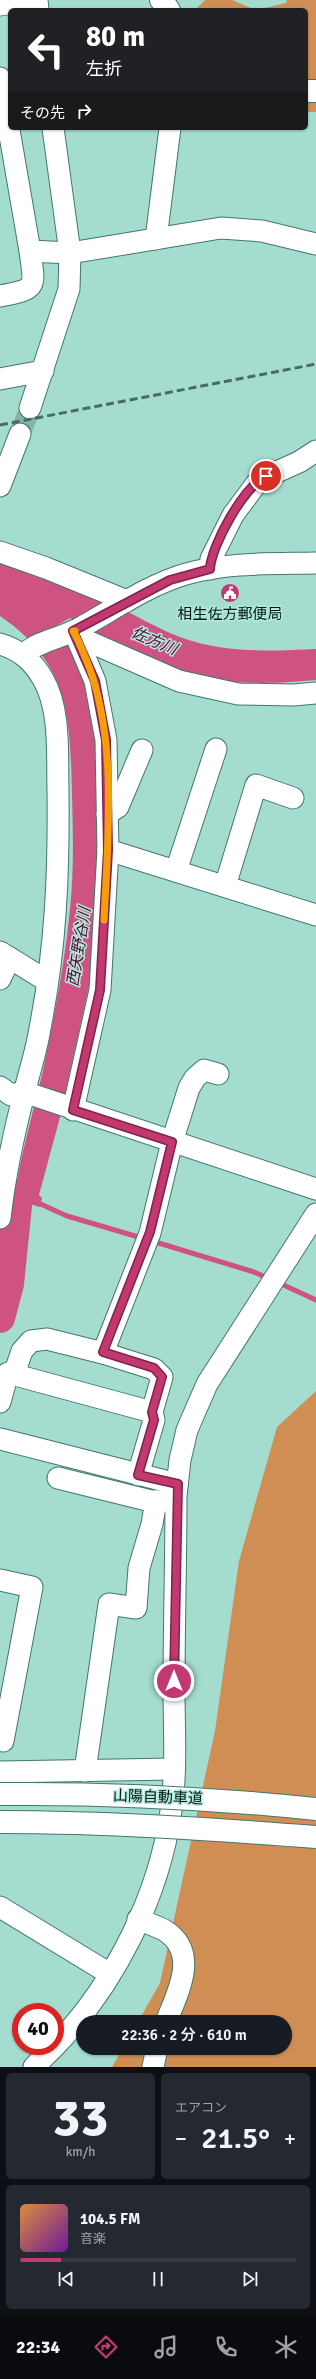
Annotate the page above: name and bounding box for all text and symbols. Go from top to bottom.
text: 80 m [86,20,145,54]
icon: left [20,24,72,76]
text: 左折 [86,58,122,80]
icon: right [73,100,95,122]
text: その先 [20,104,65,122]
pin [249,459,283,493]
icon: arrive [255,465,277,487]
public building icon: 相生佐方郵便局 [219,582,241,604]
place label: 相生佐方郵便局 [177,605,283,623]
water label: 佐方川 [128,622,182,660]
water label: 西矢野谷川 [63,904,95,988]
position arrow [153,1660,195,1702]
street label: 山陽自動車道 [113,1786,203,1808]
speed limit sign: 40 [12,2003,64,2055]
text: 22:36 · 2 分 · 610 m [121,2026,247,2044]
text: 33 [52,2086,109,2150]
text: エアコン [175,2100,227,2116]
text: 21.5° [201,2120,270,2157]
text: − [175,2125,187,2152]
text: + [284,2125,296,2152]
text: km/h [66,2144,95,2160]
text: 104.5 FM [80,2210,141,2228]
text: 音楽 [80,2231,106,2247]
icon: previous [55,2268,77,2290]
icon: pause [147,2268,169,2290]
icon: next [239,2268,261,2290]
icon: directions [92,2333,120,2361]
icon: music [152,2333,180,2361]
icon: phone [212,2333,240,2361]
icon: climate [272,2333,300,2361]
text: 22:34 [16,2336,60,2358]

